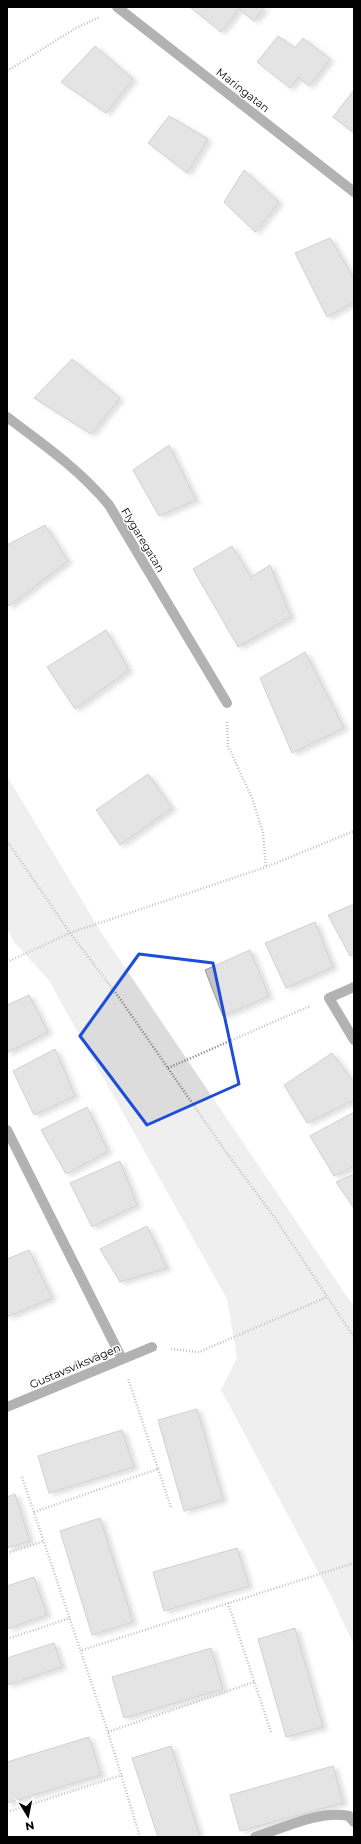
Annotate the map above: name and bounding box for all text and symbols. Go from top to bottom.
street label: Maringatan [214,65,272,115]
street label: Flygaregatan [118,505,168,575]
street label: Gustavsviksvägen [27,1341,123,1391]
north arrow [8,1796,48,1836]
text: N [24,1818,35,1834]

